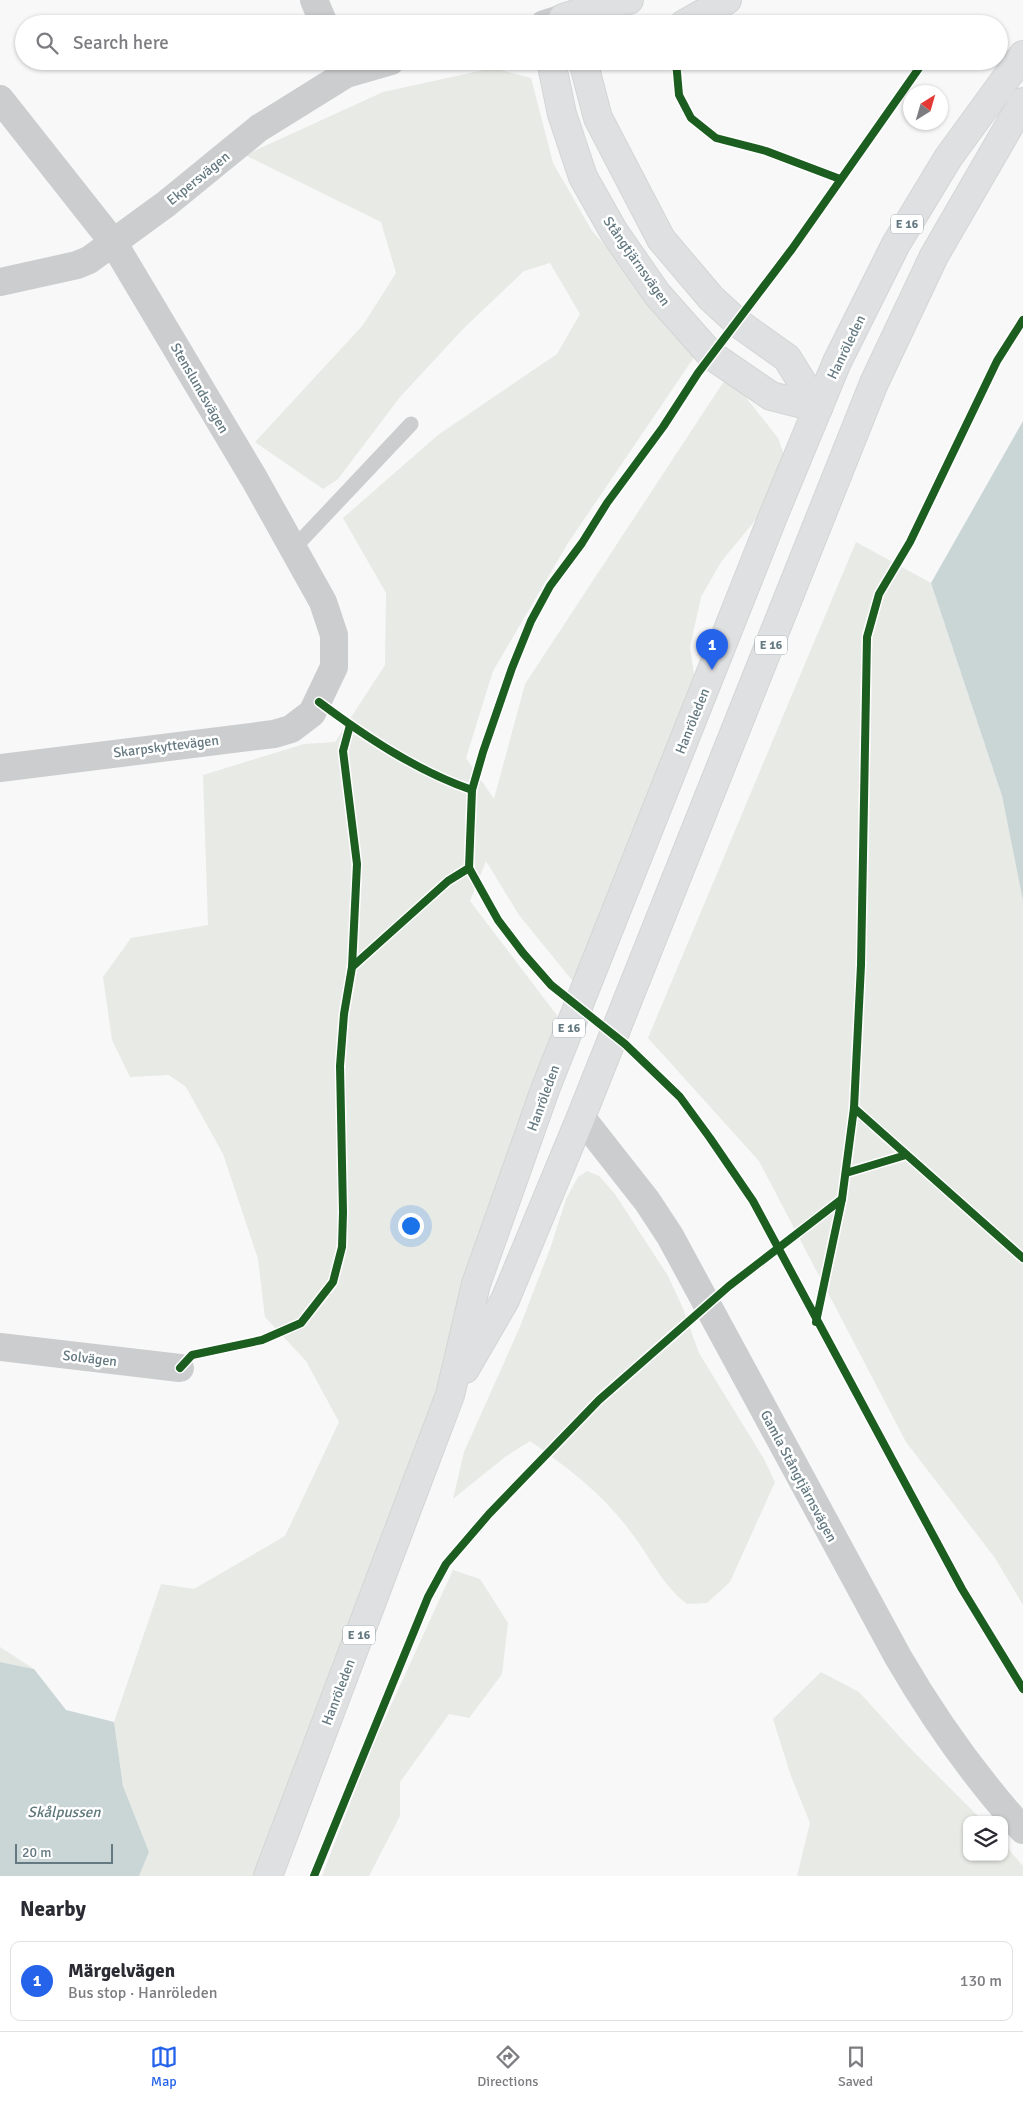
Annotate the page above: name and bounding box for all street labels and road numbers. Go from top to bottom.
street label: Ekpersvägen [163,148,233,209]
street label: Stångtjärnsvägen [599,213,674,309]
road number: E 16 [891,214,923,233]
street label: Hanröleden [824,312,869,382]
street label: Stenslundsvägen [167,340,232,436]
road number: E 16 [755,636,787,654]
street label: Hanröleden [672,686,713,757]
street label: Skarpskyttevägen [112,732,220,761]
road number: E 16 [553,1018,585,1038]
street label: Hanröleden [524,1063,563,1134]
street label: Solvägen [62,1347,118,1370]
street label: Gamla Stångtjärnsvägen [757,1407,841,1545]
road number: E 16 [343,1626,375,1644]
street label: Hanröleden [318,1657,359,1728]

